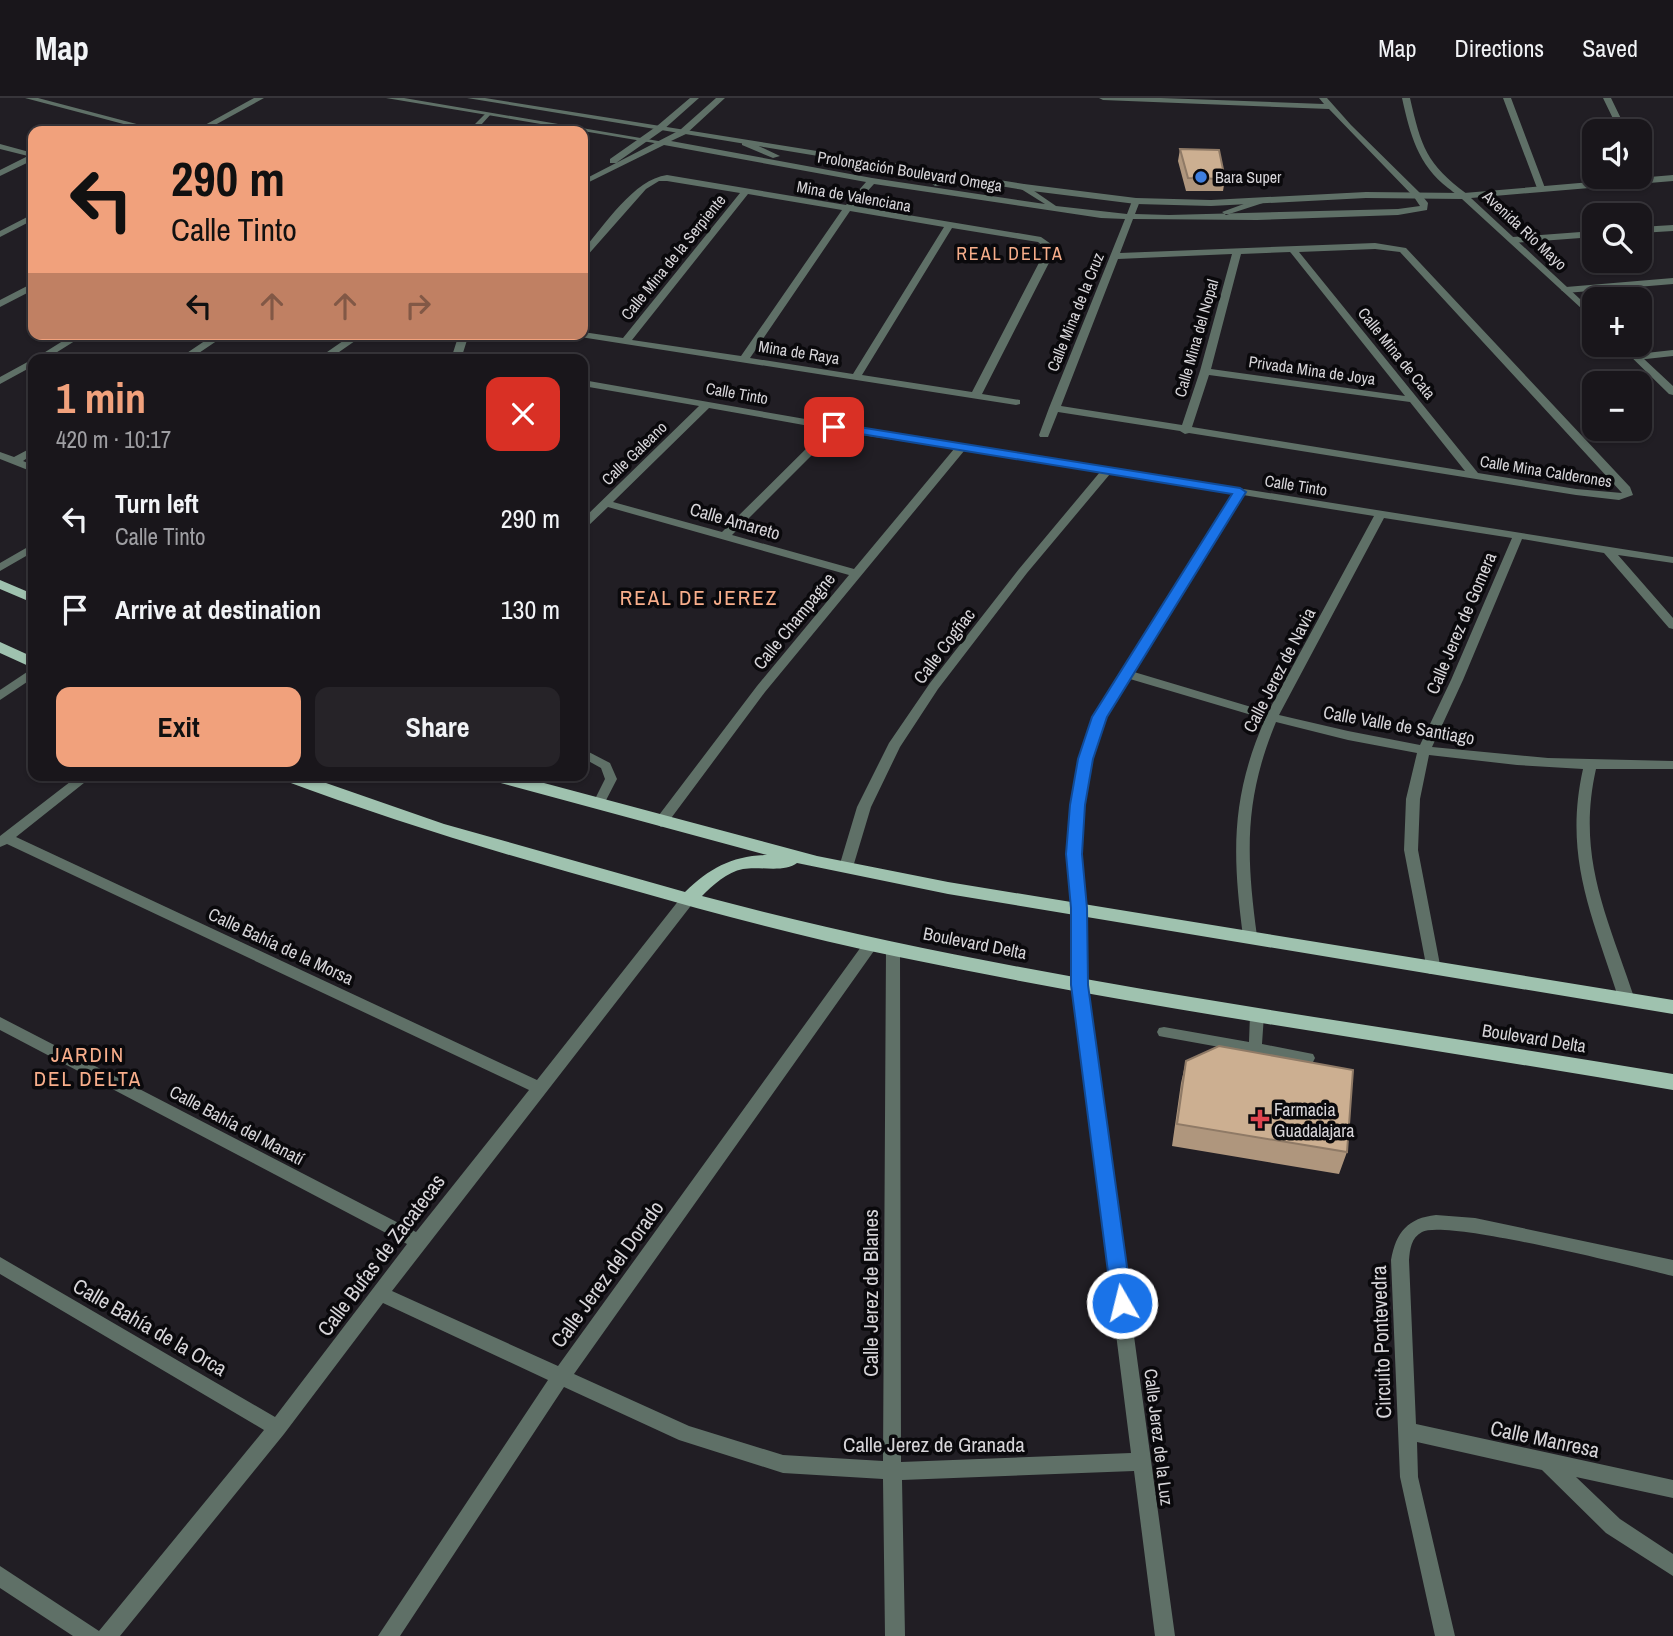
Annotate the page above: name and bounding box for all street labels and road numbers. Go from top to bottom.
street label: Prolongación Boulevard Omega [816,146,1005,197]
street label: Mina de Valenciana [795,175,914,217]
street label: Avenida Río Mayo [1477,185,1572,275]
street label: Calle Mina de la Serpiente [616,190,730,324]
street label: Calle Mina de la Cruz [1041,249,1109,375]
street label: Calle Mina del Nopal [1169,276,1223,400]
street label: Calle Mina de Cata [1353,302,1441,404]
street label: Mina de Raya [757,335,842,369]
street label: Privada Mina de Joya [1247,350,1377,390]
street label: Calle Tinto [704,377,770,409]
street label: Calle Galeano [596,416,672,490]
street label: Calle Mina Calderones [1478,450,1614,492]
street label: Calle Tinto [1263,469,1329,501]
street label: Calle Amareto [687,496,783,546]
street label: Calle Jerez de Gomera [1420,548,1502,698]
street label: Calle Champagne [747,567,841,675]
street label: Calle Cogñac [907,603,981,689]
street label: Calle Jerez de Navia [1237,603,1321,737]
street label: Calle Valle de Santiago [1321,699,1477,751]
street label: Calle Bahía de la Morsa [204,901,358,991]
street label: Boulevard Delta [921,921,1029,965]
street label: Boulevard Delta [1480,1017,1588,1059]
street label: Calle Bahía del Manatí [165,1079,310,1172]
street label: Calle Bufas de Zacatecas [310,1168,452,1342]
street label: Calle Jerez del Dorado [544,1195,670,1353]
street label: Calle Jerez de Blanes [856,1209,885,1377]
street label: Circuito Pontevedra [1364,1265,1398,1419]
street label: Calle Bahía de la Orca [68,1271,233,1383]
street label: Calle Jerez de la Luz [1138,1367,1180,1507]
street label: Calle Manresa [1488,1413,1603,1465]
street label: Calle Jerez de Granada [843,1430,1025,1459]

